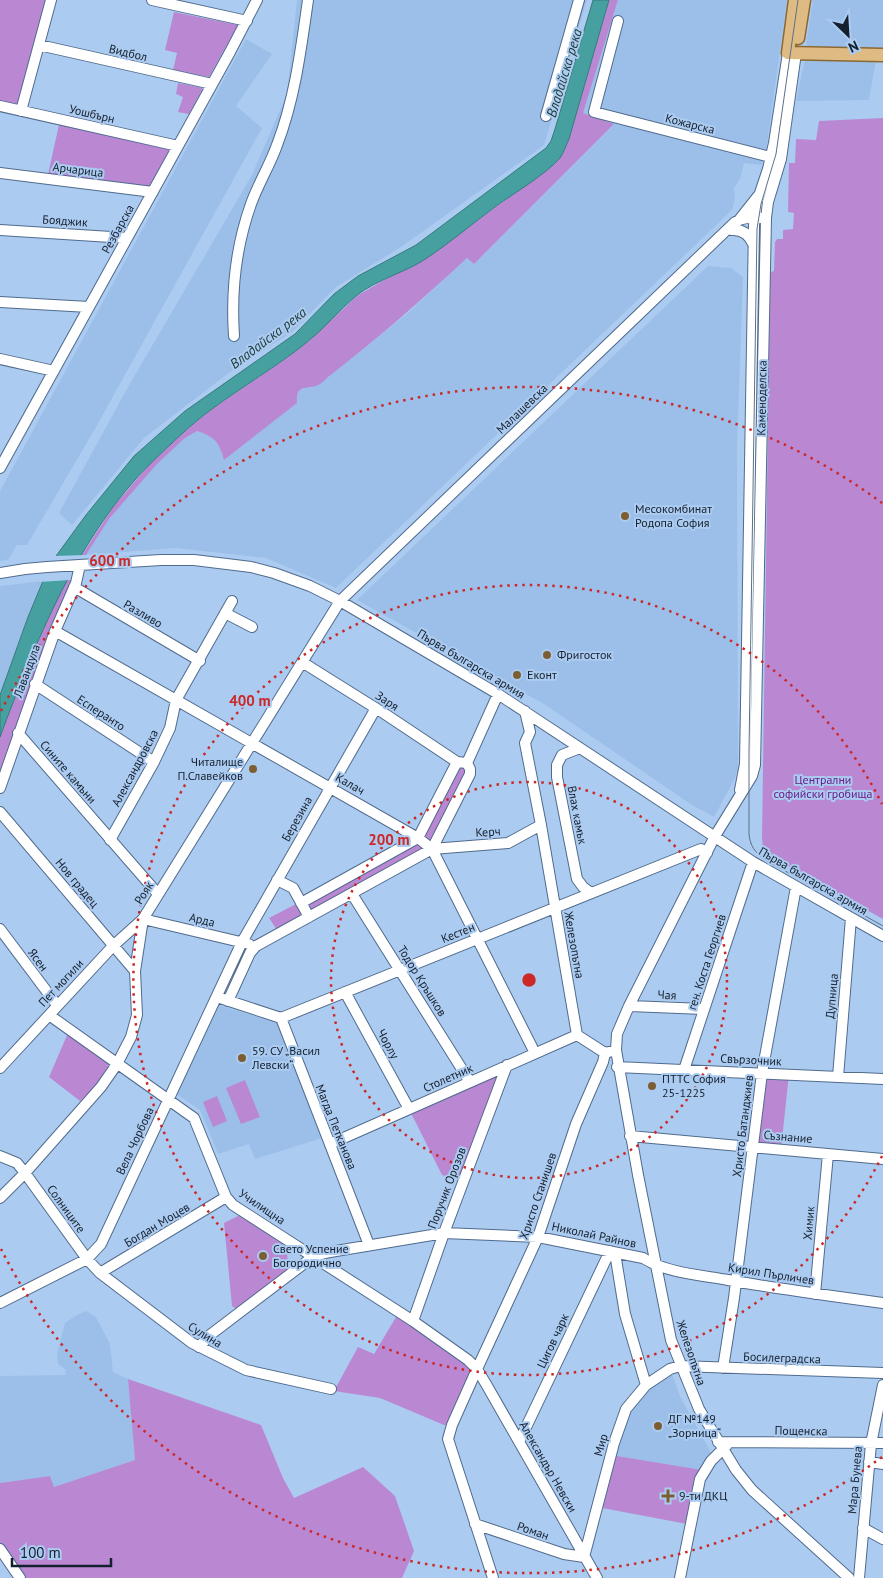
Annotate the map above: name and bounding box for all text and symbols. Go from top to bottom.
north arrow [823,10,873,60]
water label: Владайска река [542,26,586,119]
text: N [846,37,861,57]
street label: Видбол [107,41,149,64]
street label: Уошбърн [68,101,116,126]
street label: Кожарска [664,110,716,137]
street label: Арчарица [52,159,104,180]
street label: Резбарска [98,202,137,256]
street label: Бояджик [42,211,88,230]
water label: Владайска река [226,303,310,373]
street label: Каменоделска [753,360,770,436]
street label: Малашевска [493,380,550,437]
place label: Месокомбинат Родопа София [635,501,712,530]
marker: Месокомбинат Родопа София [619,510,631,522]
text: 600 m [89,551,131,570]
street label: Разливо [121,596,165,631]
street label: Първа българска армия [415,625,528,702]
street label: Лавандула [10,642,43,701]
place label: Фригосток [557,647,612,662]
marker: Фригосток [541,649,553,661]
place label: Еконт [527,667,557,682]
marker: Еконт [511,669,523,681]
street label: Заря [373,688,402,714]
text: 400 m [229,691,271,710]
street label: Есперанто [74,692,128,734]
street label: Александровска [108,727,161,809]
street label: Сините камъни [37,737,100,806]
place label: Читалище П.Славейков [177,754,243,783]
marker: Читалище П.Славейков [247,763,259,775]
street label: Калач [333,769,367,798]
park label: Централни софийски гробища [773,772,873,801]
street label: Влах камък [564,784,591,846]
street label: Березина [278,793,315,844]
street label: Керч [475,823,501,840]
text: 200 m [368,830,410,849]
street label: Първа българска армия [756,843,870,918]
street label: Нов градец [52,855,103,911]
street label: Рояк [131,878,156,907]
street label: Арда [188,909,216,930]
street label: Железопътна [561,909,588,980]
street label: ген. Коста Георгиев [684,912,729,1012]
street label: Кестен [439,919,477,946]
street label: Тодор Кръшков [395,943,450,1019]
street label: Ясен [25,945,52,974]
street label: Пет могили [35,956,86,1009]
centre of rings [520,971,538,989]
street label: Дупница [822,973,841,1019]
street label: Чая [657,987,677,1002]
street label: Чорлу [374,1026,403,1062]
place label: 59. СУ „Васил Левски“ [251,1043,320,1072]
street label: Свързочник [720,1050,782,1069]
marker: 59. СУ „Васил Левски“ [236,1052,248,1064]
street label: Столетник [421,1060,475,1095]
place label: ПТТС София 25-1225 [662,1071,726,1100]
street label: Христо Батанджиев [729,1074,756,1178]
marker: ПТТС София 25-1225 [646,1080,658,1092]
street label: Магда Петканова [313,1082,360,1172]
street label: Вела Чорбова [112,1104,157,1177]
street label: Съзнание [763,1127,813,1146]
street label: Поручик Орозов [424,1145,469,1231]
street label: Христо Станишев [516,1151,559,1241]
street label: Солниците [44,1182,89,1236]
street label: Училищна [236,1186,288,1228]
street label: Богдан Моцев [121,1199,192,1250]
street label: Химик [800,1205,817,1241]
street label: Николай Райнов [550,1218,638,1251]
place label: Свето Успение Богородично [273,1241,349,1270]
marker: Свето Успение Богородично [257,1250,269,1262]
street label: Кирил Пърличев [727,1259,815,1288]
street label: Цигов чарк [533,1311,572,1371]
street label: Железопътна [673,1317,710,1388]
street label: Сулина [185,1319,225,1351]
street label: Босилеградска [743,1349,821,1366]
place label: ДГ №149 „Зорница“ [668,1411,721,1440]
street label: Александър Невски [516,1419,581,1515]
marker: ДГ №149 „Зорница“ [652,1420,664,1432]
street label: Пощенска [774,1423,828,1438]
street label: Мир [590,1432,611,1458]
street label: Мара Бунева [844,1445,865,1514]
place label: 9-ти ДКЦ [679,1488,727,1503]
marker: 9-ти ДКЦ [661,1489,675,1503]
street label: Роман [515,1518,551,1543]
scale bar [12,1536,111,1568]
text: 100 m [20,1543,61,1562]

